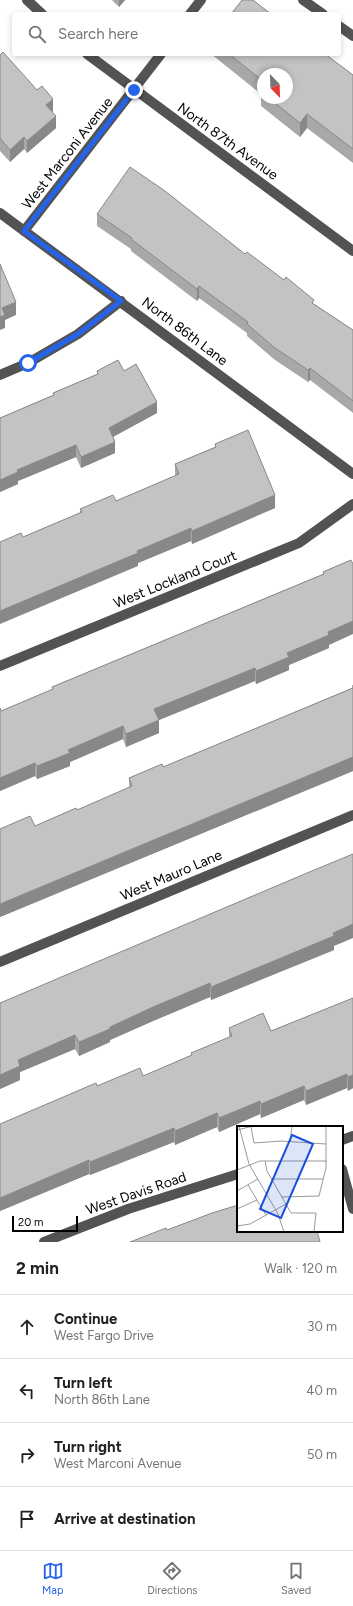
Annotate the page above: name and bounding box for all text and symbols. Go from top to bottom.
search box [12,12,341,56]
icon: search [26,23,48,45]
text: Search here [58,25,138,43]
north arrow [257,68,293,104]
route end [125,81,143,99]
street label: West Marconi Avenue [19,94,117,213]
street label: North 87th Avenue [174,99,282,184]
street label: North 86th Lane [138,294,231,369]
route start [19,354,37,372]
street label: West Lockland Court [111,547,239,612]
street label: West Mauro Lane [118,846,225,905]
inset map [237,1126,343,1232]
street label: West Davis Road [84,1168,189,1219]
scale bar [12,1214,78,1233]
text: 20 m [18,1216,43,1229]
text: 2 min [16,1258,59,1278]
text: Walk · 120 m [264,1261,337,1276]
text: Continue [54,1310,117,1328]
icon: ahead [16,1316,38,1338]
text: 30 m [307,1319,337,1334]
text: West Fargo Drive [54,1328,154,1343]
text: Turn left [54,1374,112,1392]
icon: left [16,1380,38,1402]
text: 40 m [306,1383,337,1398]
text: North 86th Lane [54,1392,150,1407]
text: Turn right [54,1438,122,1456]
icon: right [16,1444,38,1466]
text: 50 m [307,1447,337,1462]
text: West Marconi Avenue [54,1456,181,1471]
icon: arrive [16,1508,38,1530]
text: Arrive at destination [54,1510,195,1528]
tab: Map [42,1560,64,1597]
tab: Directions [147,1560,197,1597]
tab: Saved [281,1560,311,1597]

